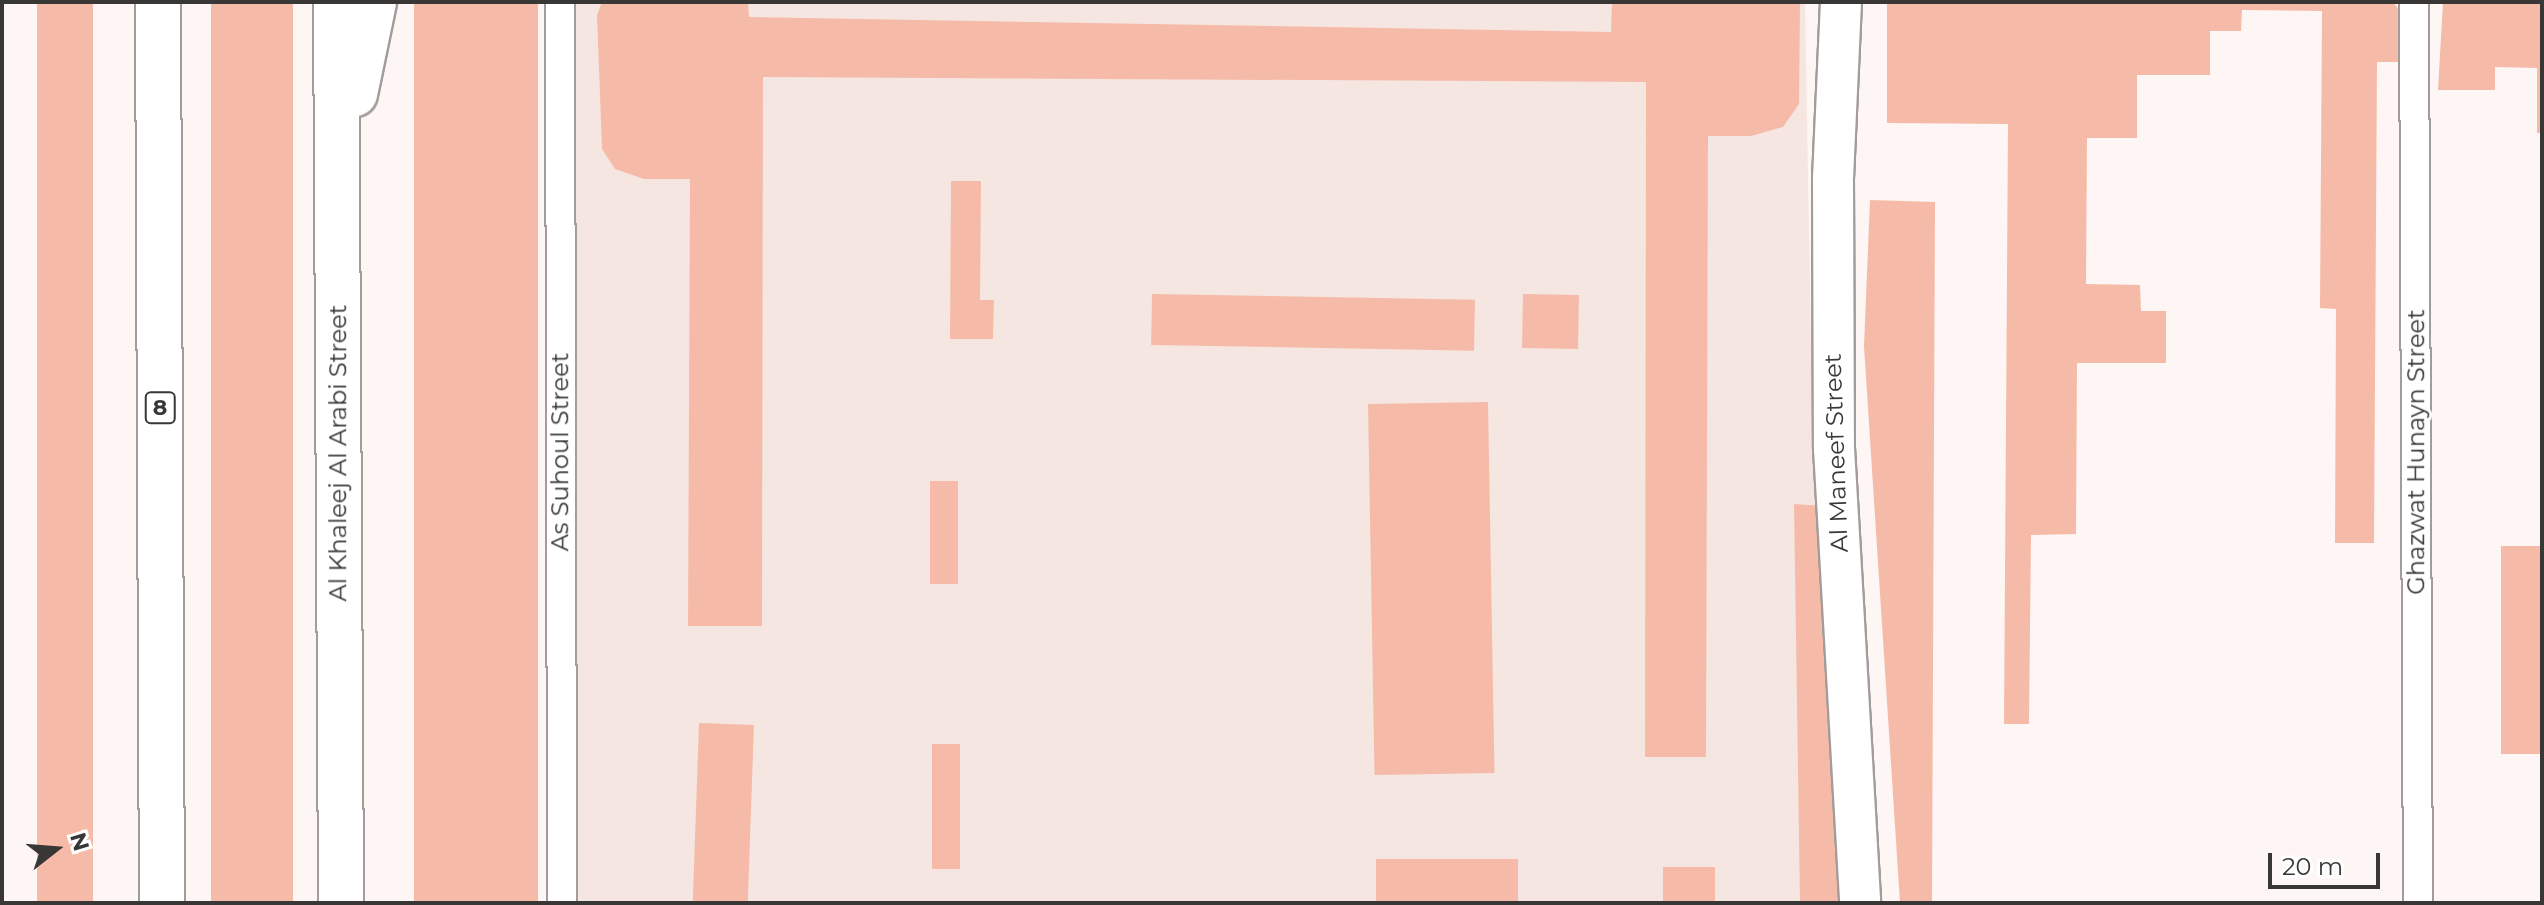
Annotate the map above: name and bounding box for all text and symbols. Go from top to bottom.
street label: Al Khaleej Al Arabi Street [324,304,352,602]
street label: Ghazwat Hunayn Street [2402,309,2430,595]
street label: As Suhoul Street [546,353,574,551]
street label: Al Maneef Street [1818,353,1854,553]
road number: 8 [144,390,176,426]
north arrow [16,809,96,889]
text: N [64,829,95,854]
scale bar [2272,837,2384,887]
text: 20 m [2282,852,2343,881]

